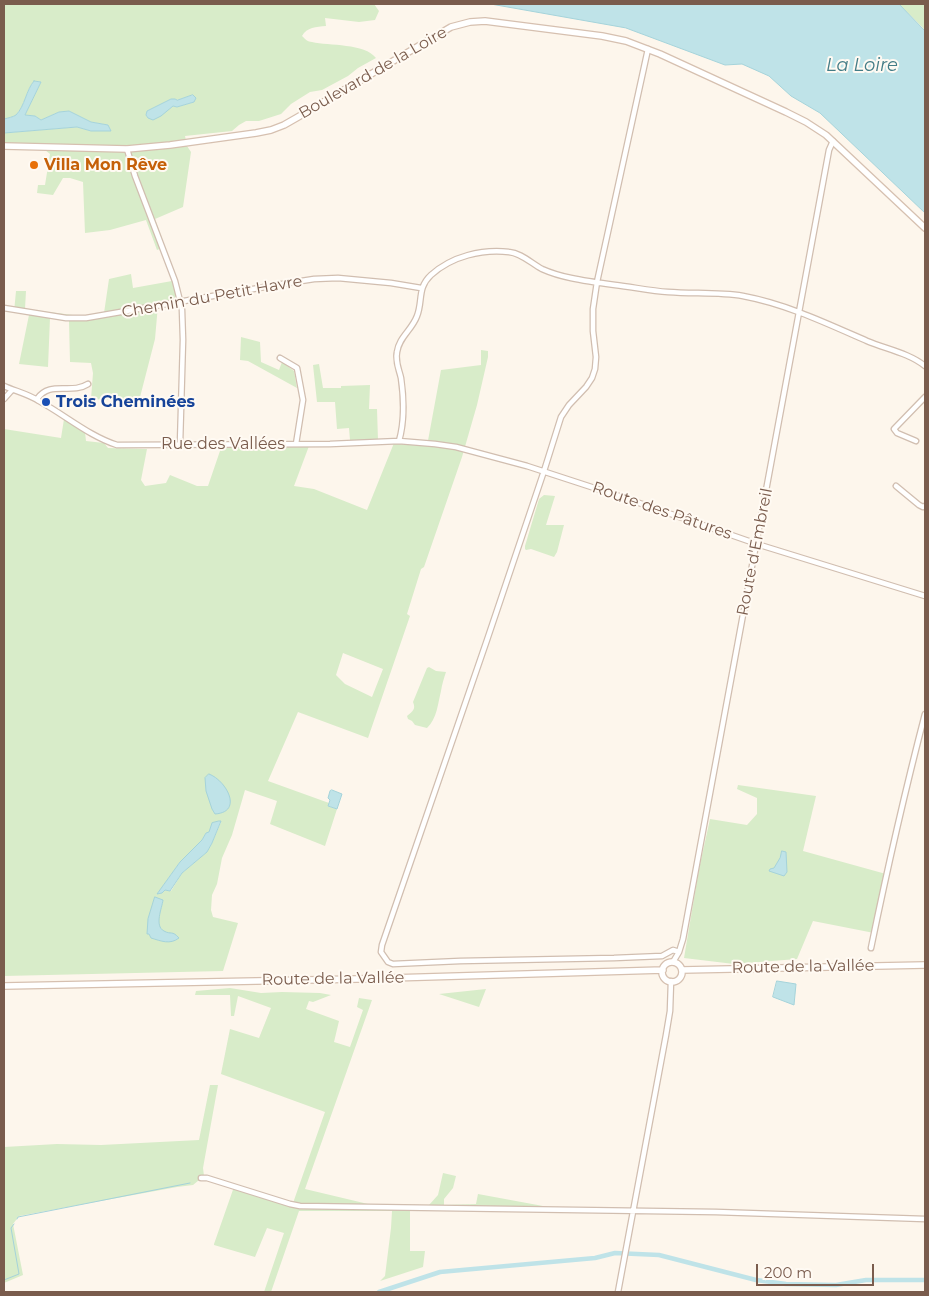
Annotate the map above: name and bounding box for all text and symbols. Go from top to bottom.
street label: Boulevard de la Loire [296,23,450,123]
water label: La Loire [826,55,898,77]
place label: Villa Mon Rêve [44,155,167,175]
marker: Villa Mon Rêve [28,159,40,171]
street label: Chemin du Petit Havre [120,272,304,322]
place label: Trois Cheminées [56,392,195,412]
marker: Trois Cheminées [40,396,52,408]
street label: Rue des Vallées [161,434,285,454]
street label: Route des Pâtures [590,478,734,544]
street label: Route d'Embreil [733,487,777,617]
street label: Route de la Vallée [731,956,875,978]
street label: Route de la Vallée [261,968,405,990]
scale bar [759,1254,876,1286]
text: 200 m [764,1263,812,1282]

